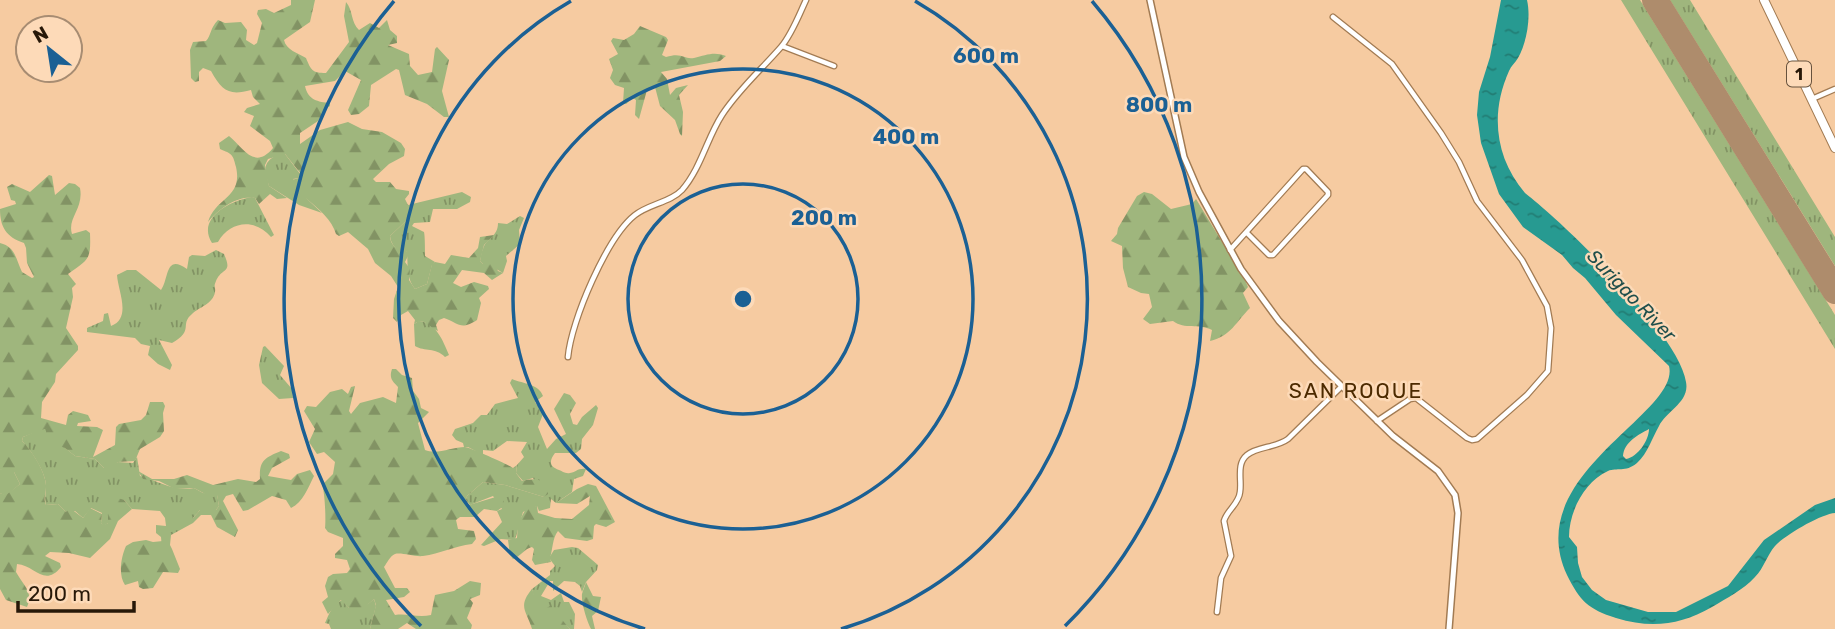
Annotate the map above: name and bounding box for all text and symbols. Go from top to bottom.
north arrow [14,14,84,84]
text: N [29,21,52,48]
text: 600 m [953,43,1019,68]
road number: 1 [1787,61,1811,86]
text: 800 m [1126,92,1192,117]
text: 400 m [873,124,939,149]
text: 200 m [791,205,857,230]
water label: Surigao River [1582,245,1681,346]
centre of rings [731,287,755,311]
district label: SAN ROQUE [1289,378,1423,403]
scale bar [18,570,133,614]
text: 200 m [28,581,91,606]

